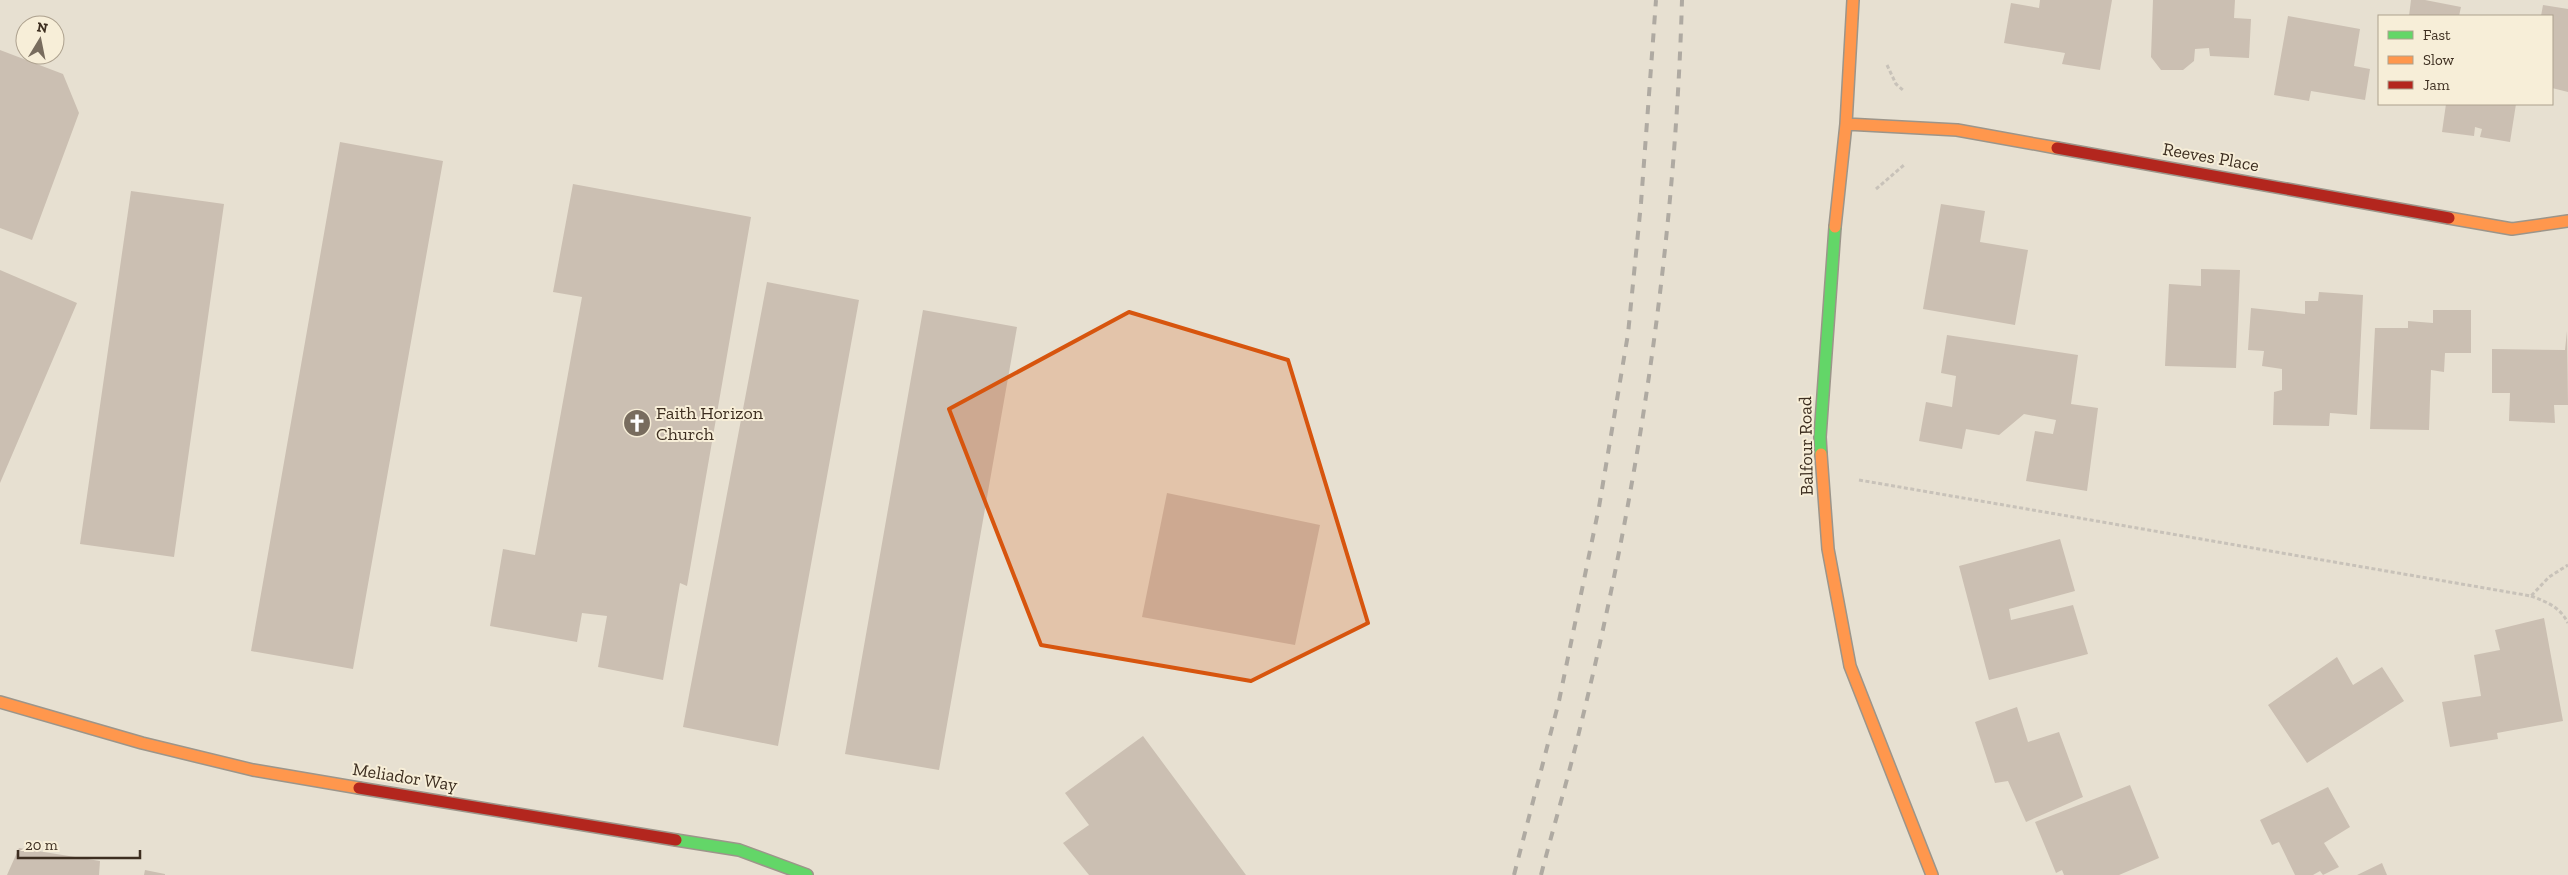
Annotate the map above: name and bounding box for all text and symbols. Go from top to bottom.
north arrow [15,15,65,65]
legend [2378,15,2553,105]
text: N [35,18,49,37]
text: Fast [2423,26,2451,44]
text: Slow [2423,51,2455,69]
text: Jam [2423,76,2450,94]
street label: Reeves Place [2161,138,2261,176]
street label: Balfour Road [1794,396,1818,496]
place label: Faith Horizon Church [656,402,764,445]
church icon: Faith Horizon Church [622,408,652,438]
street label: Meliador Way [351,758,460,796]
scale bar [18,828,140,860]
text: 20 m [25,836,58,854]

